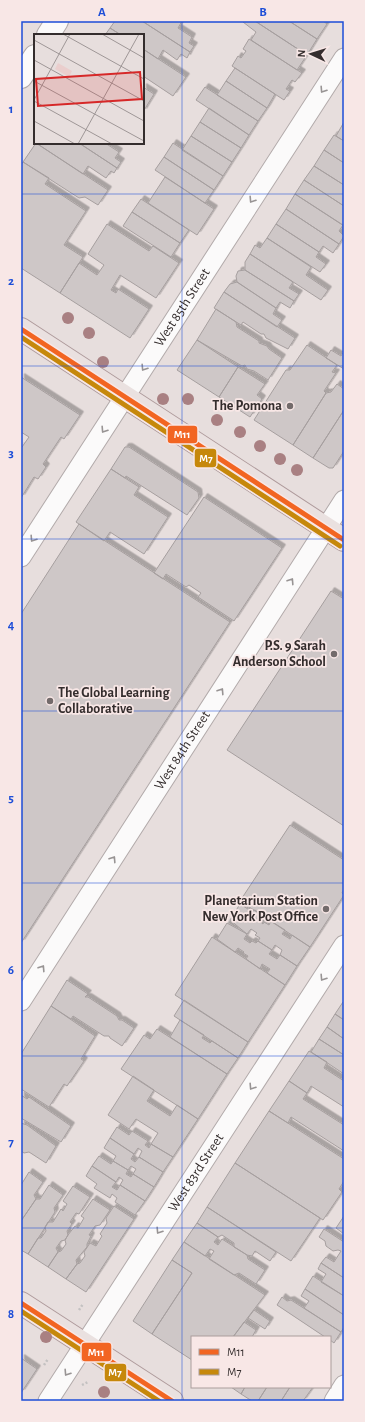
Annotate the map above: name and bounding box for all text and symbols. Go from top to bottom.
text: A [98,6,106,19]
text: B [259,6,267,19]
inset map [34,34,144,144]
north arrow [291,34,331,74]
text: N [296,49,307,58]
one-way arrow [321,86,328,93]
text: 1 [9,103,13,116]
one-way arrow [250,196,257,203]
street label: West 85th Street [152,266,213,349]
text: 2 [8,275,14,288]
one-way arrow [141,364,149,371]
place label: The Pomona [212,399,282,413]
marker: The Pomona [285,401,295,411]
one-way arrow [101,425,108,432]
line badge: M11 [167,425,198,444]
text: M11 [174,429,190,440]
text: 3 [8,447,14,460]
line badge: M7 [194,448,217,468]
text: M7 [199,453,213,464]
one-way arrow [31,534,38,541]
one-way arrow [286,579,293,586]
text: 4 [8,619,15,632]
place label: P.S. 9 Sarah Anderson School [233,639,326,669]
marker: P.S. 9 Sarah Anderson School [329,649,339,659]
place label: The Global Learning Collaborative [58,686,171,716]
one-way arrow [216,688,224,695]
marker: The Global Learning Collaborative [45,696,55,706]
street label: West 84th Street [152,708,213,792]
text: 5 [8,792,14,805]
one-way arrow [108,856,115,863]
place label: Planetarium Station New York Post Office [202,894,318,924]
marker: Planetarium Station New York Post Office [321,904,331,914]
text: 6 [8,964,14,977]
one-way arrow [37,965,45,972]
one-way arrow [320,974,328,981]
one-way arrow [249,1083,257,1090]
street label: West 83rd Street [166,1131,227,1214]
text: 7 [8,1136,14,1149]
one-way arrow [156,1227,163,1234]
text: 8 [8,1308,14,1321]
legend [191,1336,331,1388]
line badge: M11 [81,1342,112,1362]
text: M11 [227,1346,245,1358]
text: M11 [88,1347,104,1358]
line badge: M7 [104,1363,127,1382]
text: M7 [227,1366,241,1378]
text: M7 [108,1367,122,1378]
one-way arrow [64,1369,72,1376]

